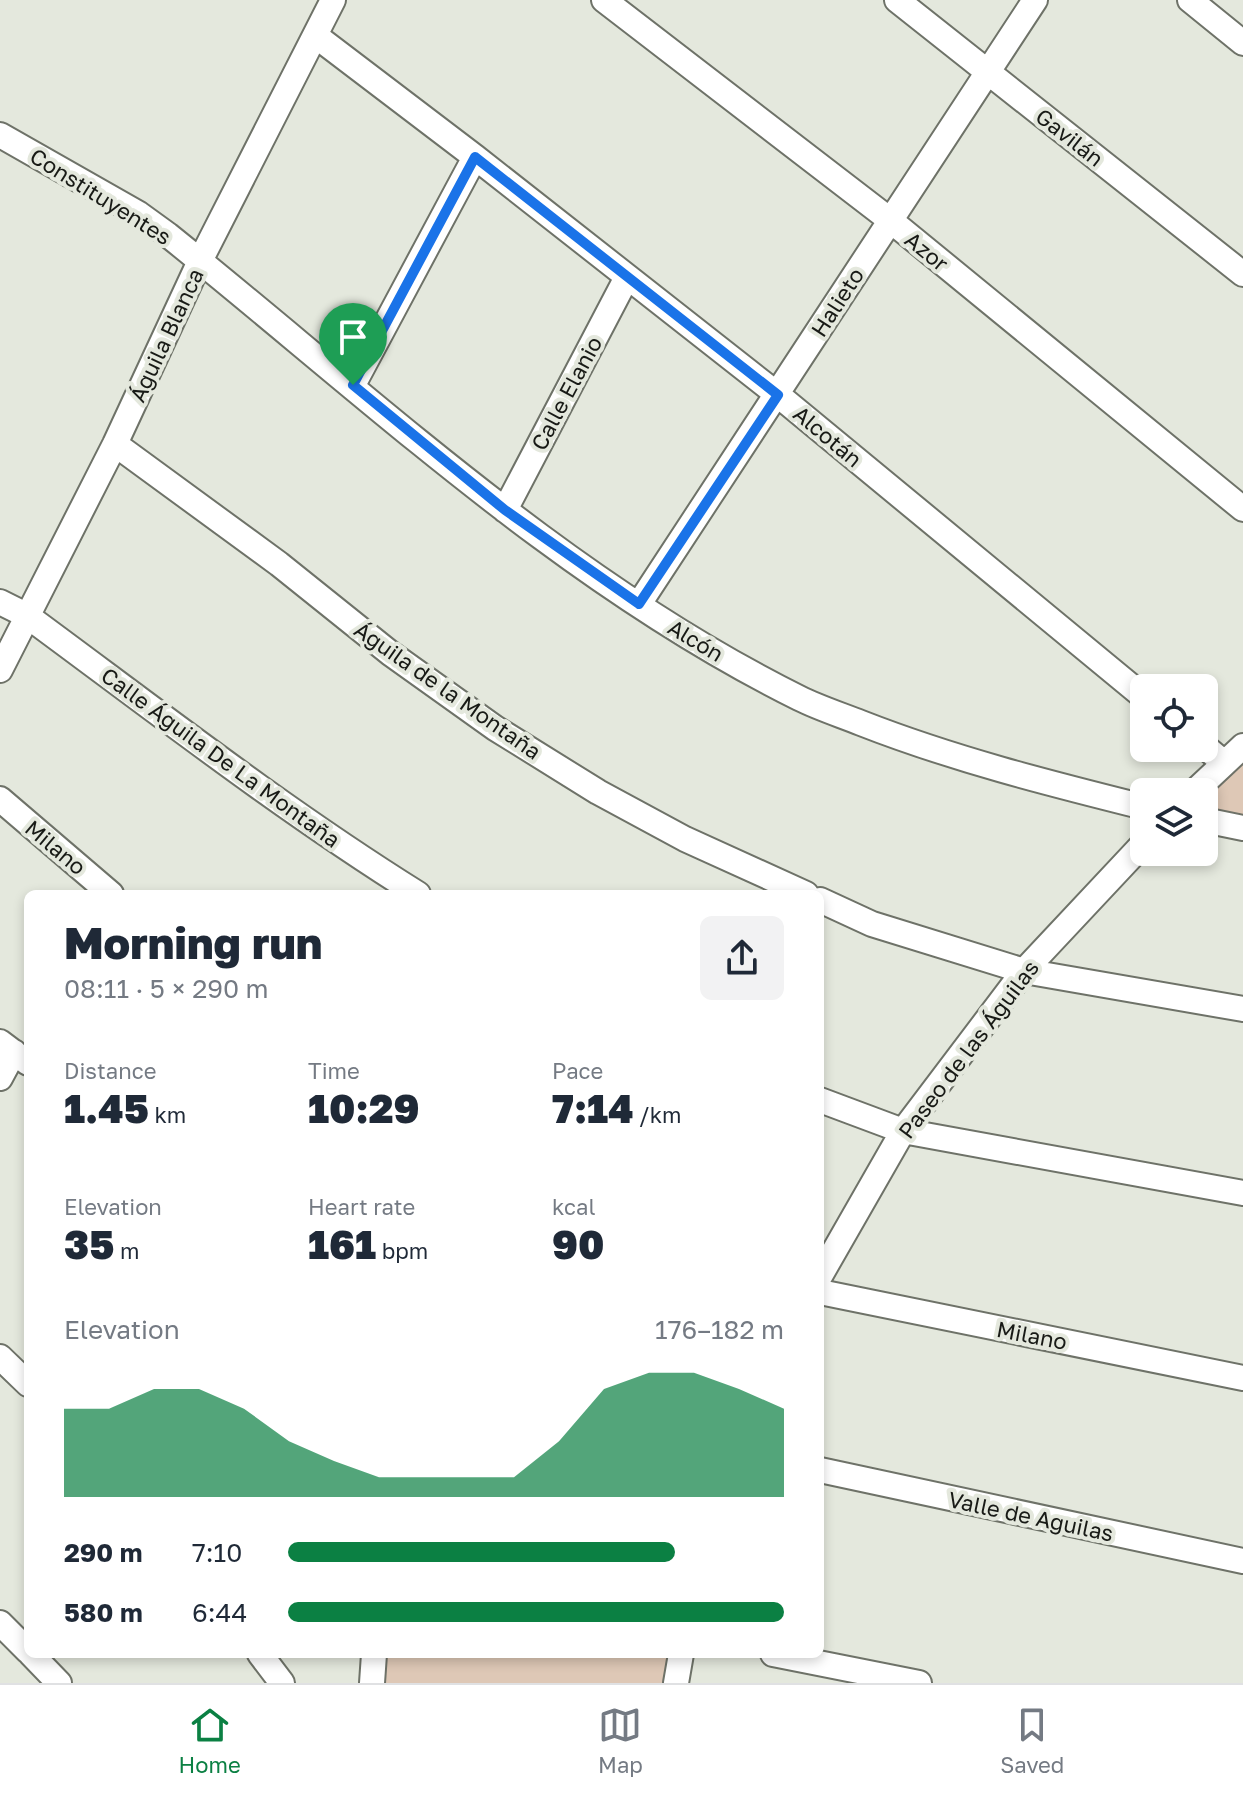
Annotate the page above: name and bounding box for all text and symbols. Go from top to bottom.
street label: Gavilán [1031,102,1109,172]
street label: Constituyentes [25,142,177,250]
street label: Azor [900,225,954,277]
street label: Halieto [805,262,869,342]
street label: Águila Blanca [123,264,209,406]
pin [319,303,387,385]
icon: arrive [331,315,375,359]
street label: Calle Elanio [525,331,607,455]
street label: Alcotán [788,400,868,472]
street label: Alcón [663,613,729,667]
street label: Águila de la Montaña [349,615,547,765]
street label: Calle Águila De La Montaña [96,661,346,853]
map controls [1130,674,1218,866]
button: locate [1130,674,1218,762]
button: layers [1130,778,1218,866]
street label: Milano [20,814,92,880]
text: Morning run [64,916,322,969]
button: share [700,916,784,1000]
street label: Paseo de las Águilas [892,954,1044,1144]
text: 08:11 · 5 × 290 m [64,973,269,1004]
text: Distance [64,1057,156,1084]
text: Time [308,1057,360,1084]
text: Pace [552,1057,603,1084]
text: 1.45 [64,1084,149,1132]
text: 10:29 [308,1084,420,1132]
text: 7:14 [552,1084,634,1132]
text: km [149,1101,186,1128]
text: /km [634,1101,682,1128]
text: Elevation [64,1193,162,1220]
text: Heart rate [308,1193,415,1220]
text: kcal [552,1193,595,1220]
text: 35 [64,1220,114,1268]
text: 161 [308,1220,376,1268]
text: 90 [552,1220,604,1268]
text: m [114,1237,139,1264]
text: bpm [376,1237,428,1264]
text: Elevation [64,1314,180,1345]
text: 176–182 m [655,1314,784,1345]
street label: Milano [995,1315,1069,1355]
street label: Valle de Aguilas [946,1485,1116,1547]
text: 290 m [64,1537,143,1568]
text: 7:10 [192,1537,242,1568]
text: 580 m [64,1597,143,1628]
text: 6:44 [192,1597,247,1628]
tab: Home [179,1703,241,1778]
tab: Map [598,1703,643,1778]
tab: Saved [1000,1703,1064,1778]

